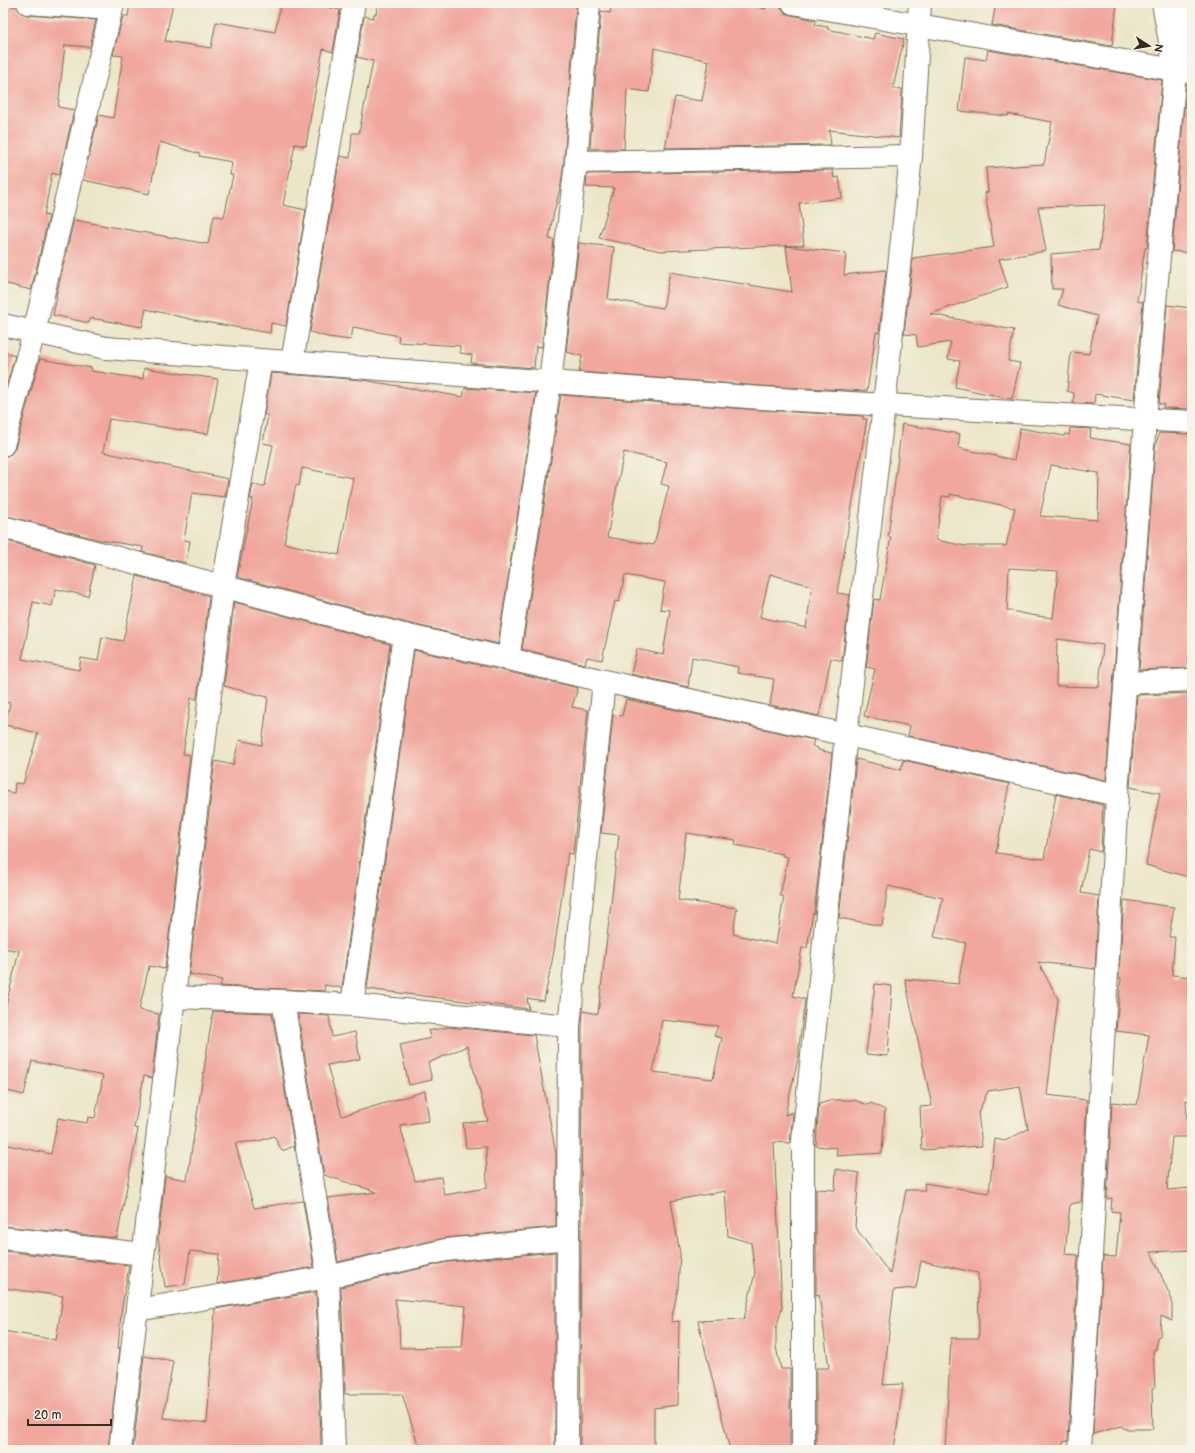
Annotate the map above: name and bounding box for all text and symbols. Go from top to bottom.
north arrow [1129,26,1169,66]
text: N [1151,43,1166,53]
scale bar [28,1401,111,1427]
text: 20 m [34,1408,61,1423]

